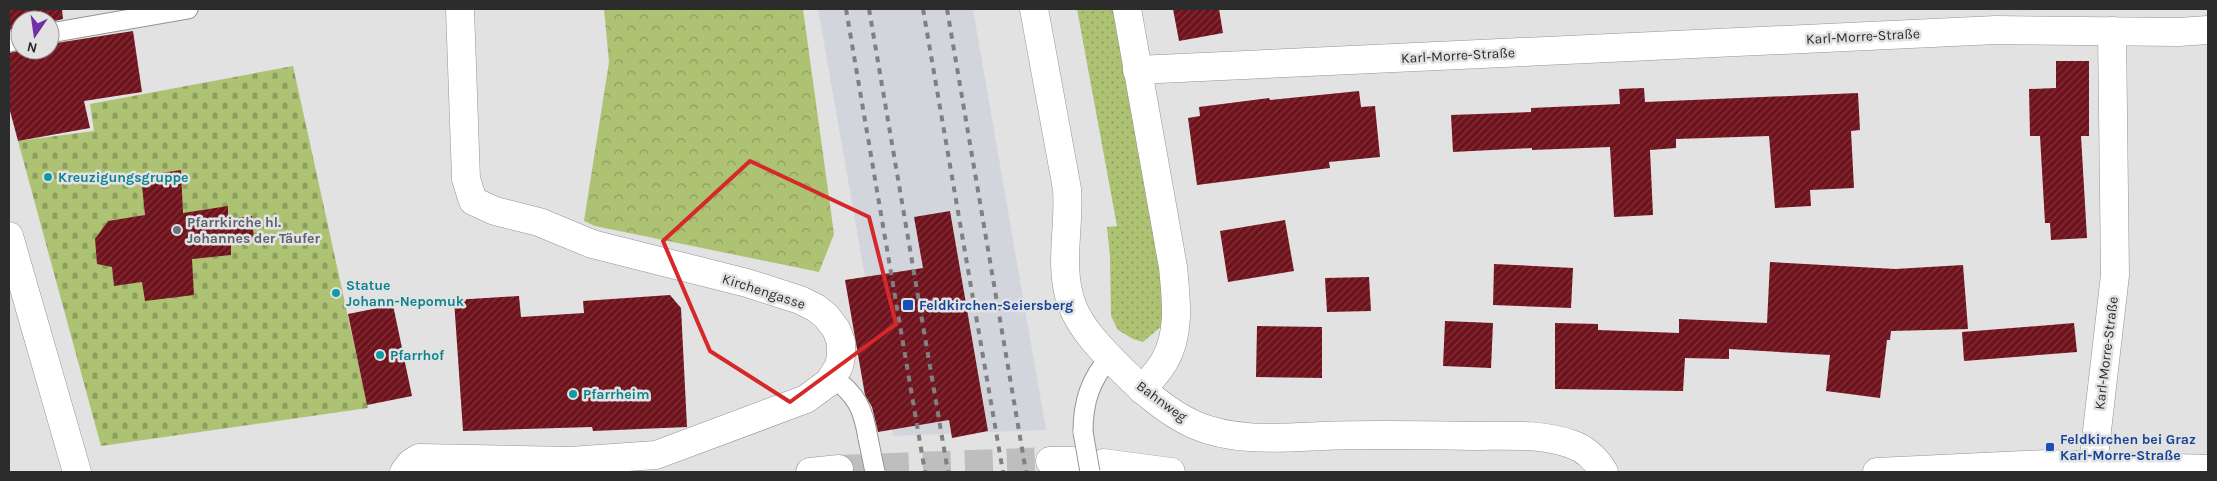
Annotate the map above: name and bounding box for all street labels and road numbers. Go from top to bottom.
street label: Karl-Morre-Straße [1806,25,1920,48]
street label: Karl-Morre-Straße [1401,44,1515,67]
street label: Kirchengasse [720,270,808,313]
street label: Karl-Morre-Straße [2091,295,2122,411]
street label: Bahnweg [1133,377,1190,426]

